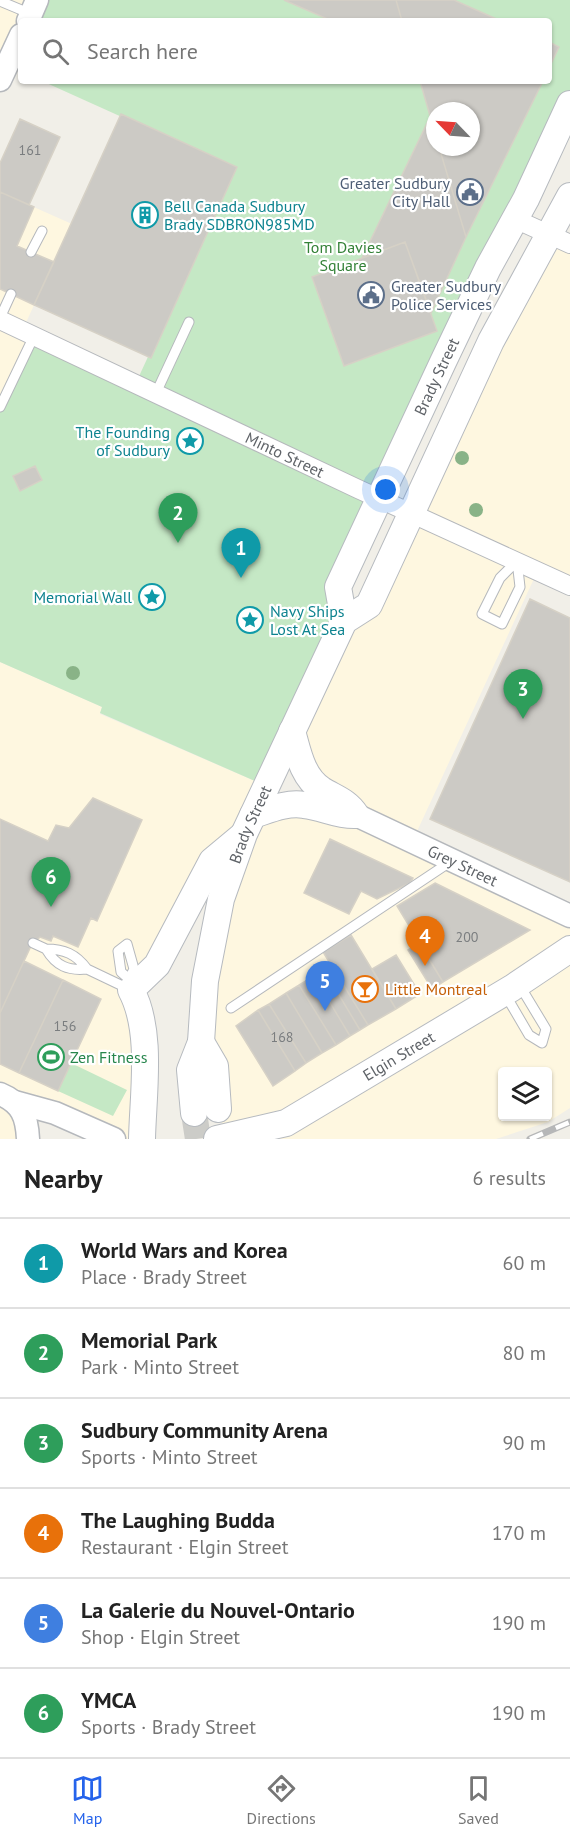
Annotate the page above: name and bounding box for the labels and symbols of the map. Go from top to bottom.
north arrow [426,102,480,156]
house number: 161 [19,141,41,159]
place label: Greater Sudbury City Hall [340,173,451,211]
public building icon: Greater Sudbury City Hall [455,177,485,207]
place label: Bell Canada Sudbury Brady SDBRON985MD [164,196,315,234]
building icon: Bell Canada Sudbury Brady SDBRON985MD [130,200,160,230]
park label: Tom Davies Square [304,237,382,275]
place label: Greater Sudbury Police Services [391,276,502,314]
public building icon: Greater Sudbury Police Services [356,280,386,310]
street label: Brady Street [410,334,463,418]
place label: The Founding of Sudbury [76,422,171,460]
place icon: The Founding of Sudbury [175,426,205,456]
street label: Minto Street [242,427,328,482]
your location [371,475,400,504]
pin: 2 [158,494,198,543]
pin: 1 [222,528,260,578]
place icon: Memorial Wall [137,582,167,612]
place label: Memorial Wall [33,587,132,607]
place label: Navy Ships Lost At Sea [270,601,345,639]
place icon: Navy Ships Lost At Sea [235,605,265,635]
pin: 3 [504,670,542,719]
street label: Brady Street [224,781,276,866]
street label: Grey Street [424,840,501,891]
pin: 6 [32,858,70,907]
pin: 4 [406,916,444,966]
house number: 200 [456,928,479,946]
pin: 5 [306,962,344,1011]
bar icon: Little Montreal [350,974,380,1004]
place label: Little Montreal [385,979,487,999]
house number: 156 [54,1017,76,1035]
street label: Elgin Street [359,1026,439,1085]
house number: 168 [271,1028,293,1046]
sports icon: Zen Fitness [36,1042,66,1072]
place label: Zen Fitness [70,1047,148,1067]

